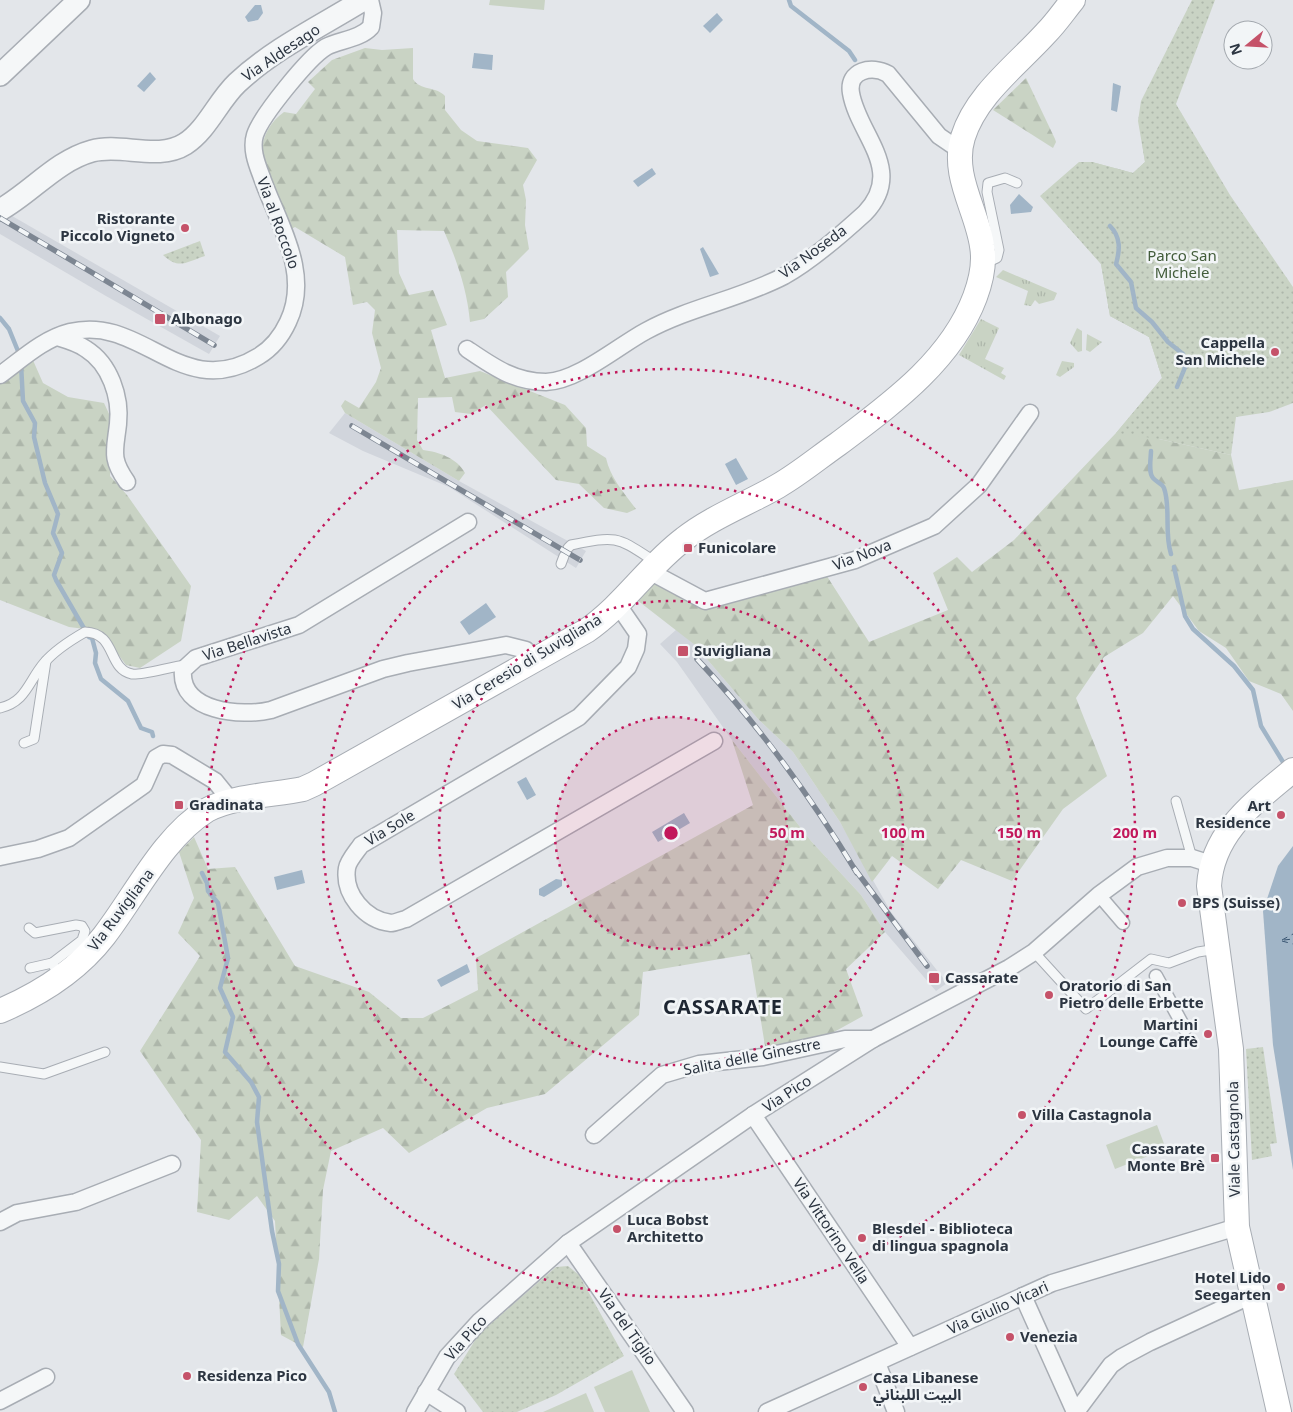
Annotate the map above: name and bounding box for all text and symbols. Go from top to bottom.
street label: Via Aldesago [237,19,323,86]
north arrow [1223,20,1273,70]
text: N [1224,41,1246,58]
street label: Via al Roccolo [253,174,305,271]
place label: Ristorante Piccolo Vigneto [60,208,175,245]
street label: Via Noseda [775,220,850,282]
marker: Ristorante Piccolo Vigneto [179,222,191,234]
park label: Parco San Michele [1147,245,1217,282]
place label: Albonago [171,308,242,328]
marker: Albonago [153,312,167,326]
place label: Cappella San Michele [1176,332,1265,369]
marker: Cappella San Michele [1269,346,1281,358]
street label: Via Nova [829,534,894,574]
place label: Funicolare [698,537,776,557]
marker: Funicolare [682,542,694,554]
street label: Via Ceresio di Suvigliana [448,609,605,714]
street label: Via Bellavista [200,617,294,665]
place label: Suvigliana [694,640,771,660]
marker: Suvigliana [676,644,690,658]
place label: Gradinata [189,794,263,814]
place label: Art Residence [1195,795,1271,832]
marker: Gradinata [173,799,185,811]
street label: Via Sole [361,804,418,850]
marker: Art Residence [1275,809,1287,821]
text: 50 m [769,822,805,842]
text: 100 m [881,822,925,842]
text: 150 m [997,822,1041,842]
text: 200 m [1113,822,1157,842]
centre of rings [662,824,680,842]
street label: Via Ruvigliana [83,864,158,955]
place label: BPS (Suisse) [1192,892,1280,912]
marker: BPS (Suisse) [1176,897,1188,909]
place label: Cassarate [945,967,1019,987]
marker: Cassarate [927,971,941,985]
place label: Oratorio di San Pietro delle Erbette [1059,975,1204,1012]
marker: Oratorio di San Pietro delle Erbette [1043,989,1055,1001]
district label: CASSARATE [663,993,783,1020]
place label: Martini Lounge Caffè [1099,1014,1198,1051]
marker: Martini Lounge Caffè [1202,1028,1214,1040]
street label: Salita delle Ginestre [681,1033,822,1079]
street label: Via Pico [758,1070,815,1116]
street label: Viale Castagnola [1222,1081,1244,1197]
place label: Villa Castagnola [1032,1104,1152,1124]
marker: Villa Castagnola [1016,1109,1028,1121]
place label: Cassarate Monte Brè [1127,1138,1205,1175]
marker: Cassarate Monte Brè [1209,1152,1221,1164]
street label: Via Vittorino Vella [789,1174,875,1287]
place label: Luca Bobst Architetto [627,1209,709,1246]
place label: Blesdel - Biblioteca di lingua spagnola [872,1218,1013,1255]
marker: Luca Bobst Architetto [611,1223,623,1235]
marker: Blesdel - Biblioteca di lingua spagnola [856,1232,868,1244]
place label: Hotel Lido Seegarten [1194,1267,1271,1304]
street label: Via Giulio Vicari [944,1276,1051,1338]
marker: Hotel Lido Seegarten [1275,1281,1287,1293]
street label: Via del Tiglio [594,1284,662,1369]
street label: Via Pico [440,1310,491,1364]
place label: Venezia [1020,1326,1078,1346]
marker: Venezia [1004,1331,1016,1343]
place label: Residenza Pico [197,1365,307,1385]
place label: Casa Libanese البيت اللبناني [873,1367,979,1406]
marker: Residenza Pico [181,1370,193,1382]
marker: Casa Libanese البيت اللبناني [857,1381,869,1393]

